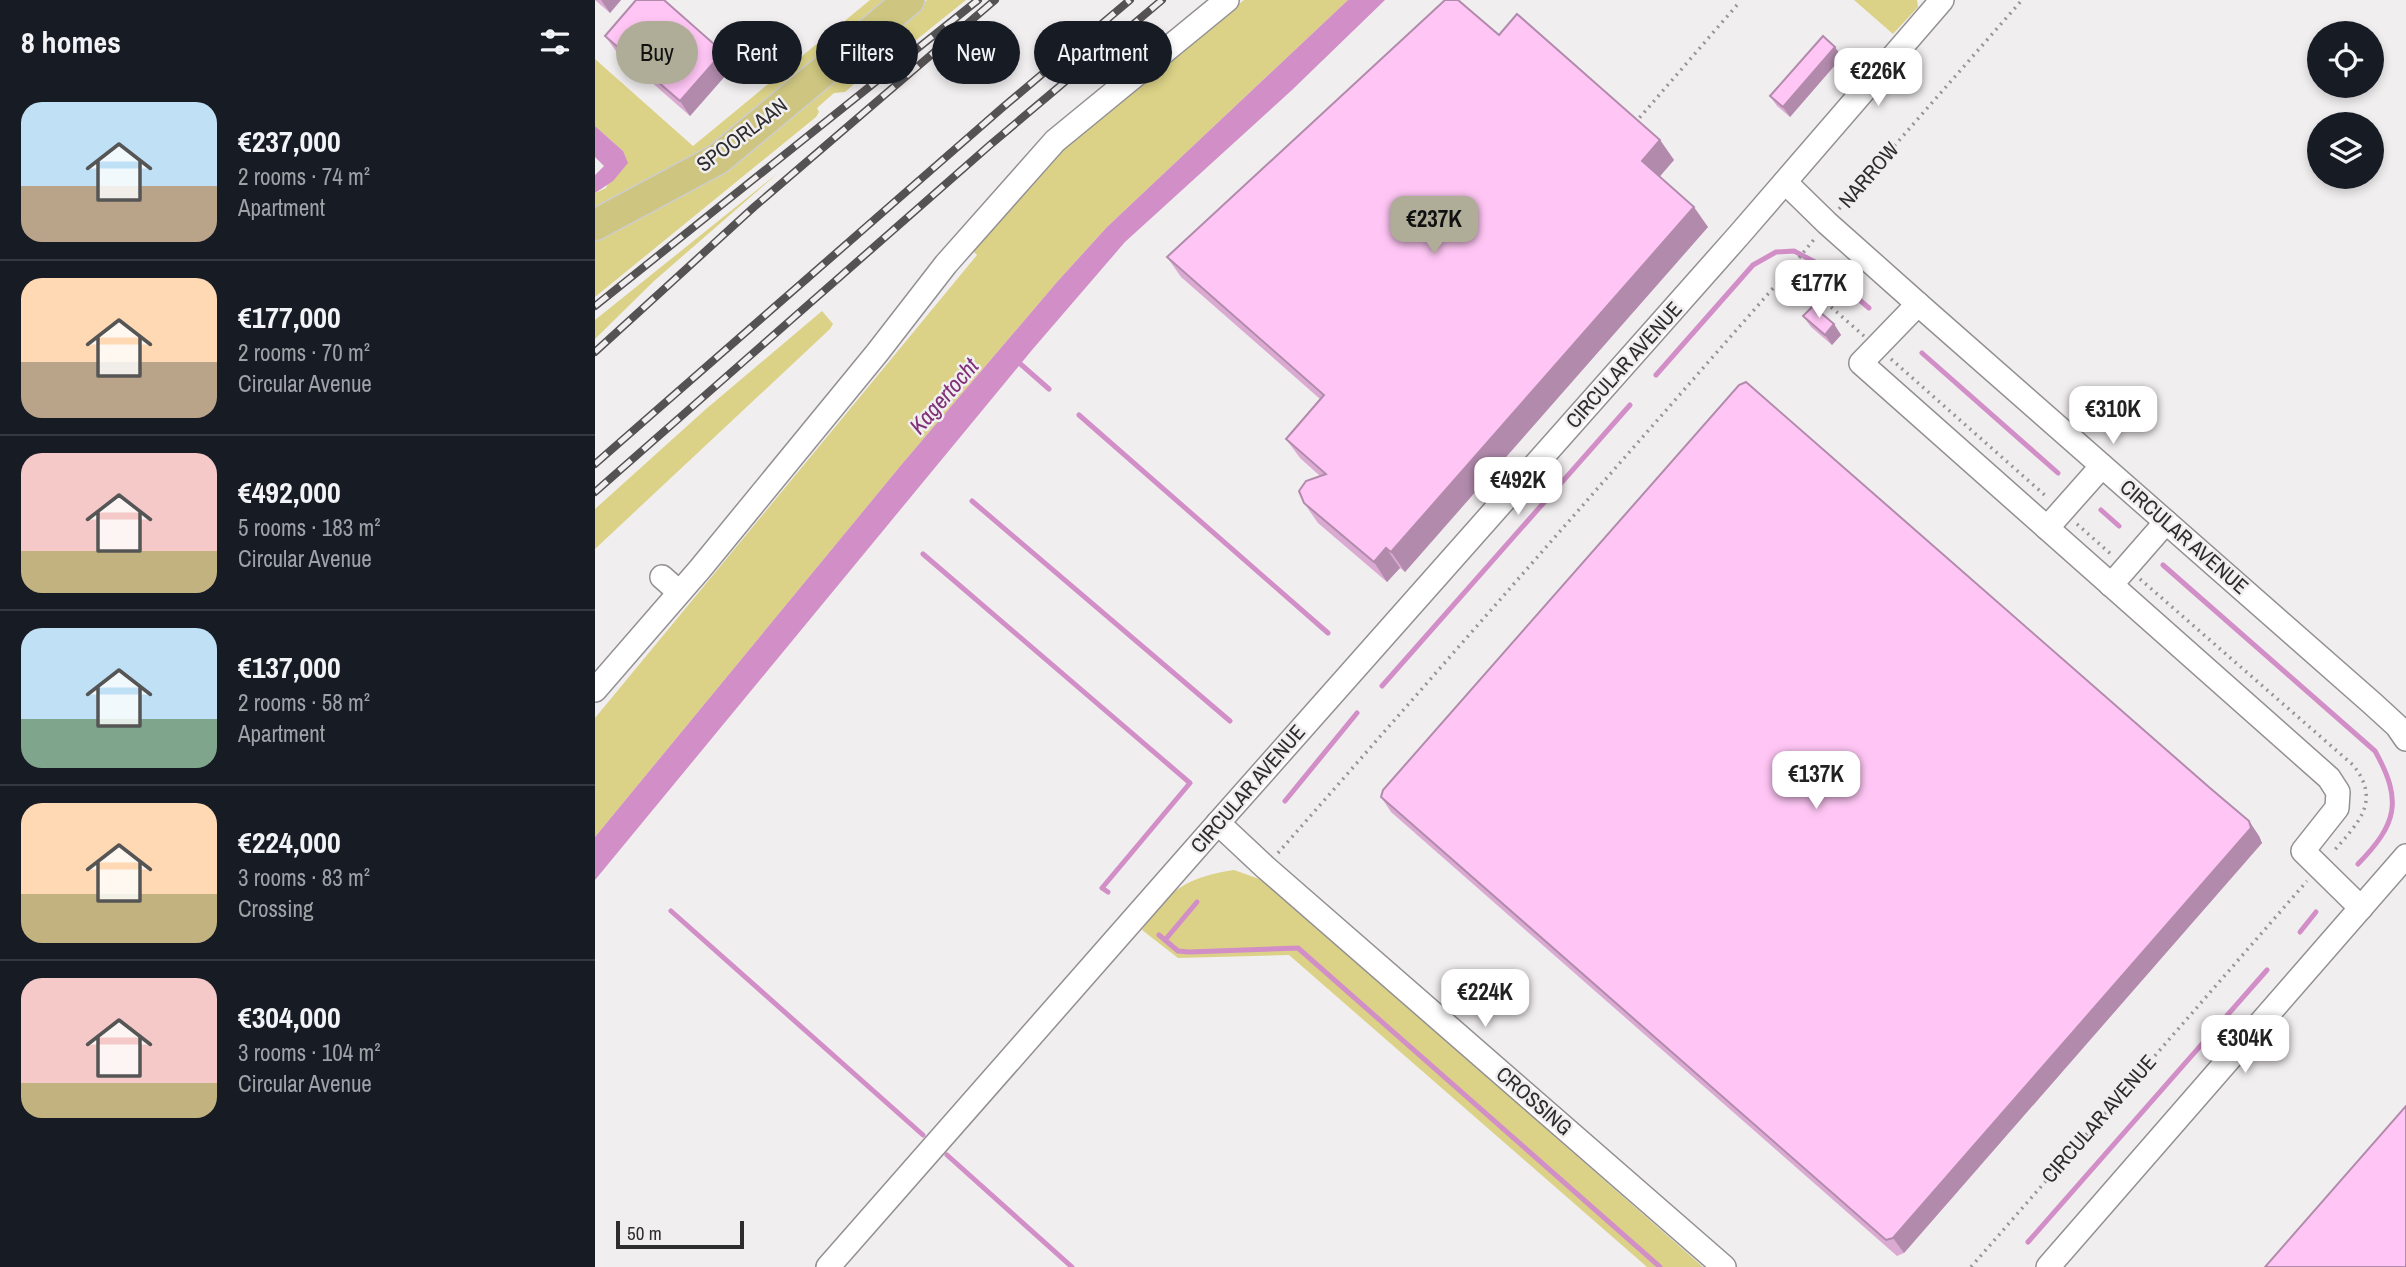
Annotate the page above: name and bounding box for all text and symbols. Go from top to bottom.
chip: Buy [616,21,698,84]
chip: Rent [712,21,802,84]
chip: Filters [816,21,918,84]
chip: New [932,21,1020,84]
chip: Apartment [1034,21,1172,84]
map controls [2307,21,2384,189]
button: locate [2307,21,2384,98]
text: 8 homes [21,22,121,62]
icon: filters [536,23,574,61]
pin: €226K [1829,48,1927,108]
text: €226K [1850,55,1906,86]
street label: SPOORLAAN [690,91,793,178]
button: layers [2307,112,2384,189]
text: €237,000 [238,121,341,161]
icon: home [77,130,161,214]
street label: NARROW [1832,135,1906,214]
text: 2 rooms · 74 m² [238,161,370,192]
text: Apartment [238,192,325,223]
pin: €237K [1385,196,1483,256]
text: €237K [1406,203,1462,234]
pin: €177K [1770,260,1868,320]
text: €177K [1791,267,1847,298]
street label: CIRCULAR AVENUE [1559,295,1688,434]
text: €177,000 [238,297,341,337]
icon: home [77,306,161,390]
text: 2 rooms · 70 m² [238,337,370,368]
water label: Kagertocht [902,351,986,440]
text: Circular Avenue [238,368,372,399]
pin: €310K [2064,386,2162,446]
text: €310K [2085,393,2141,424]
pin: €492K [1469,458,1567,517]
text: €492K [1490,464,1546,495]
text: €492,000 [238,472,341,512]
street label: CIRCULAR AVENUE [2114,473,2255,601]
icon: home [77,481,161,565]
text: 5 rooms · 183 m² [238,512,381,543]
text: Circular Avenue [238,543,372,574]
text: €137,000 [238,647,341,687]
icon: home [77,656,161,740]
text: 2 rooms · 58 m² [238,687,370,718]
text: Apartment [238,718,325,749]
street label: CIRCULAR AVENUE [1184,718,1312,859]
pin: €137K [1767,752,1865,811]
text: €137K [1788,758,1844,789]
text: €224,000 [238,822,341,862]
icon: home [77,831,161,915]
text: 3 rooms · 83 m² [238,862,370,893]
text: Crossing [238,893,313,924]
pin: €224K [1436,970,1534,1029]
text: €224K [1457,976,1513,1007]
text: €304,000 [238,997,341,1037]
icon: home [77,1006,161,1090]
pin: €304K [2196,1016,2294,1075]
text: €304K [2217,1022,2273,1053]
text: 3 rooms · 104 m² [238,1037,381,1068]
street label: CIRCULAR AVENUE [2035,1048,2163,1189]
street label: CROSSING [1490,1060,1579,1142]
text: Circular Avenue [238,1068,372,1099]
scale bar [616,1218,744,1250]
text: 50 m [627,1220,662,1246]

